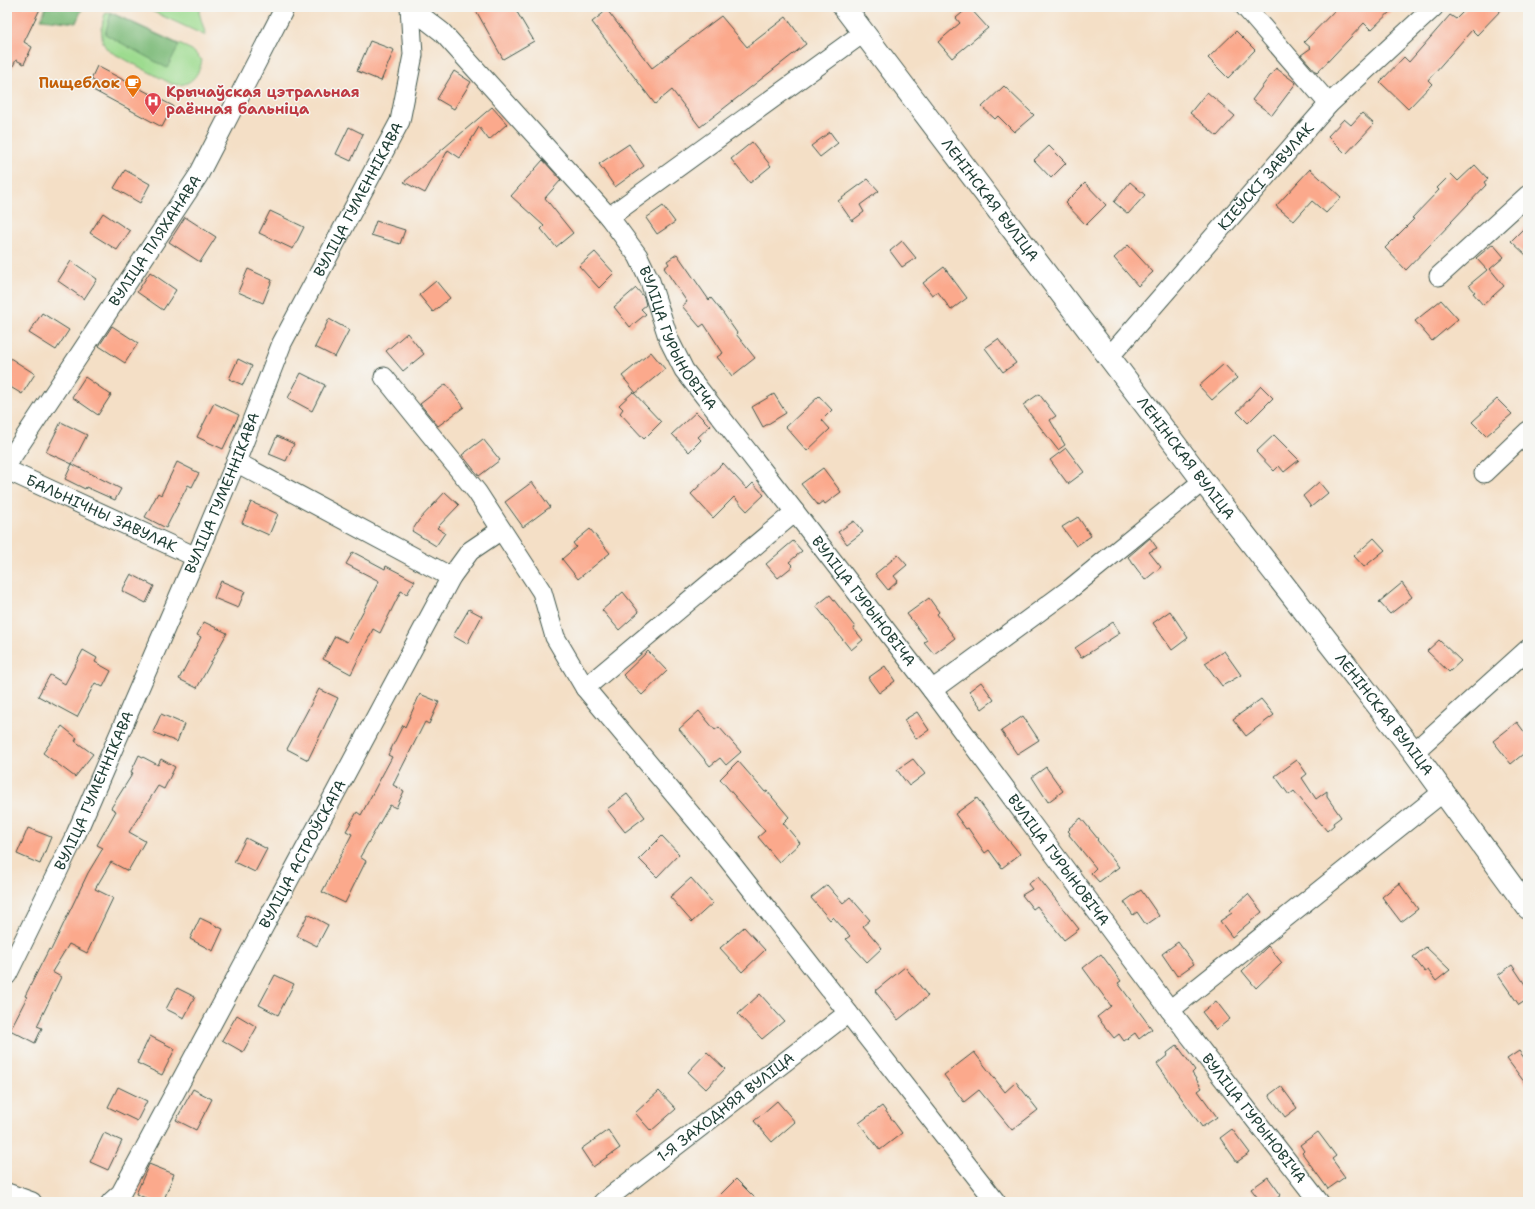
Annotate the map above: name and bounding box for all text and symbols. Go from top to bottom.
place label: Пищеблок [39,73,121,93]
cafe icon: Пищеблок [123,73,143,98]
place label: Крычаўская цэтральная раённая бальніца [166,82,360,119]
hospital icon: Крычаўская цэтральная раённая бальніца [143,91,163,116]
street label: КІЕЎСКІ ЗАВУЛАК [1213,118,1318,235]
street label: ВУЛІЦА ГУМЕННІКАВА [309,119,408,280]
street label: ЛЕНІНСКАЯ ВУЛІЦА [937,134,1043,266]
street label: ВУЛІЦА ПЛЯХАНАВА [104,171,206,310]
street label: ВУЛІЦА ГУРЫНОВІЧА [634,263,722,414]
street label: ЛЕНІНСКАЯ ВУЛІЦА [1133,393,1239,524]
street label: ВУЛІЦА ГУМЕННІКАВА [180,409,264,577]
street label: БАЛЬНІЧНЫ ЗАВУЛАК [23,470,181,557]
street label: ВУЛІЦА ГУРЫНОВІЧА [807,532,920,670]
street label: ЛЕНІНСКАЯ ВУЛІЦА [1331,649,1438,780]
street label: ВУЛІЦА ГУМЕННІКАВА [50,708,138,874]
street label: ВУЛІЦА АСТРОЎСКАГА [255,776,351,932]
street label: ВУЛІЦА ГУРЫНОВІЧА [1003,790,1114,930]
street label: 1-Я ЗАХОДНЯЯ ВУЛІЦА [653,1048,799,1167]
street label: ВУЛІЦА ГУРЫНОВІЧА [1197,1049,1311,1187]

